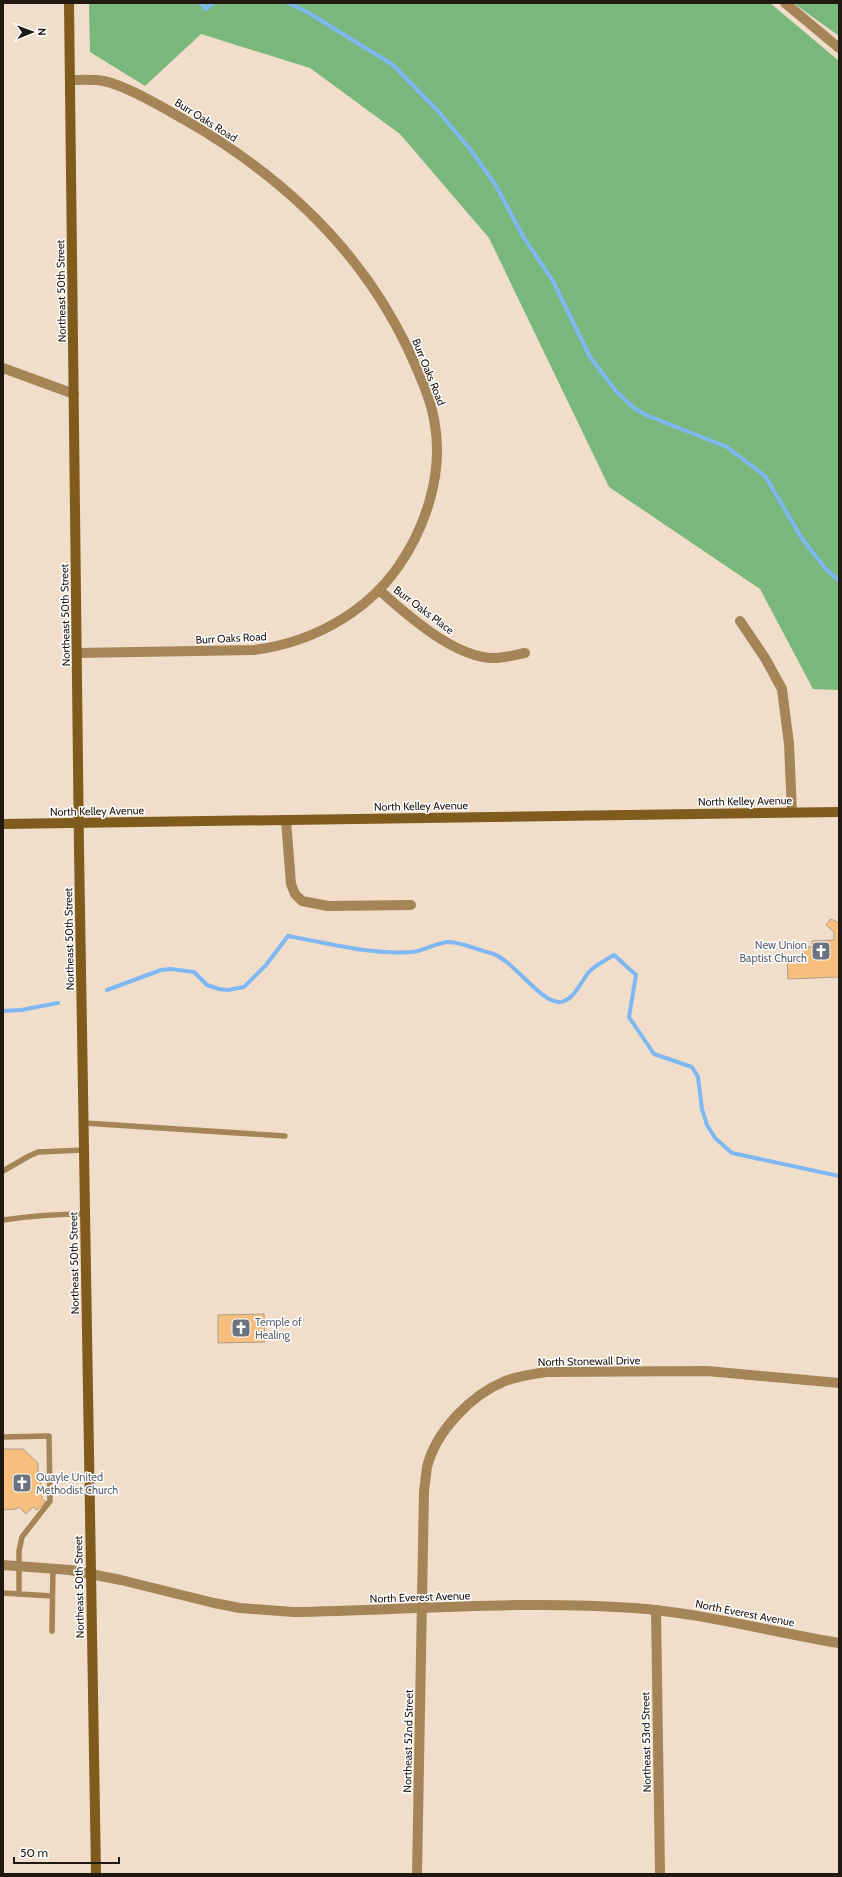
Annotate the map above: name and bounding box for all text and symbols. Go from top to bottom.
north arrow [12,12,52,52]
text: N [35,28,49,36]
street label: Burr Oaks Road [172,95,240,145]
street label: Northeast 50th Street [53,239,69,342]
street label: Burr Oaks Road [409,336,449,408]
street label: Northeast 50th Street [57,563,73,666]
street label: Burr Oaks Place [391,583,457,637]
street label: Burr Oaks Road [195,629,267,647]
street label: North Kelley Avenue [698,793,793,809]
street label: North Kelley Avenue [374,798,469,814]
street label: North Kelley Avenue [50,803,145,819]
street label: Northeast 50th Street [61,887,77,990]
place label: New Union Baptist Church [740,938,807,965]
church icon: New Union Baptist Church [810,940,832,962]
street label: Northeast 50th Street [66,1211,82,1314]
place label: Temple of Healing [255,1315,302,1342]
church icon: Temple of Healing [230,1317,252,1339]
street label: North Stonewall Drive [538,1353,641,1369]
place label: Quayle United Methodist Church [36,1470,118,1497]
church icon: Quayle United Methodist Church [11,1472,33,1494]
street label: Northeast 50th Street [71,1535,87,1638]
street label: North Everest Avenue [369,1588,471,1606]
street label: North Everest Avenue [694,1597,796,1630]
street label: Northeast 52nd Street [400,1689,416,1793]
street label: Northeast 53rd Street [638,1691,654,1792]
scale bar [14,1839,119,1865]
text: 50 m [20,1845,48,1860]

